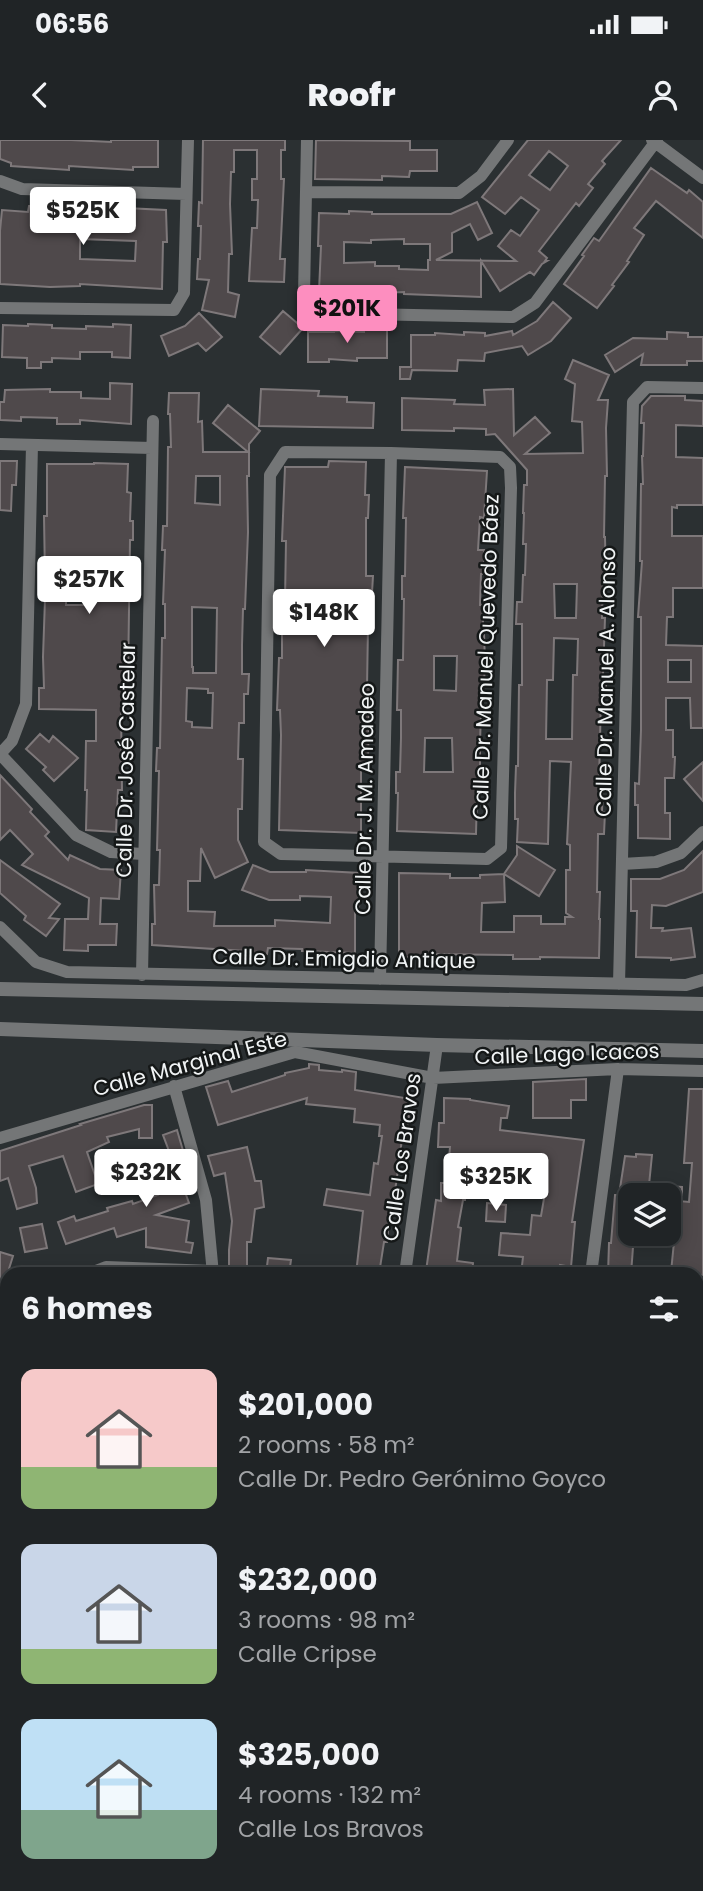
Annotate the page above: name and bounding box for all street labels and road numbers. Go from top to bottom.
street label: Calle Dr. Manuel Quevedo Báez [465,494,506,820]
street label: Calle Dr. Manuel A. Alonso [589,547,622,817]
street label: Calle Dr. José Castelar [109,642,142,878]
street label: Calle Dr. J. M. Amadeo [348,683,381,915]
street label: Calle Dr. Emigdio Antique [212,942,476,975]
street label: Calle Marginal Este [90,1024,290,1103]
street label: Calle Lago Icacos [474,1036,660,1071]
street label: Calle Los Bravos [375,1071,428,1243]

